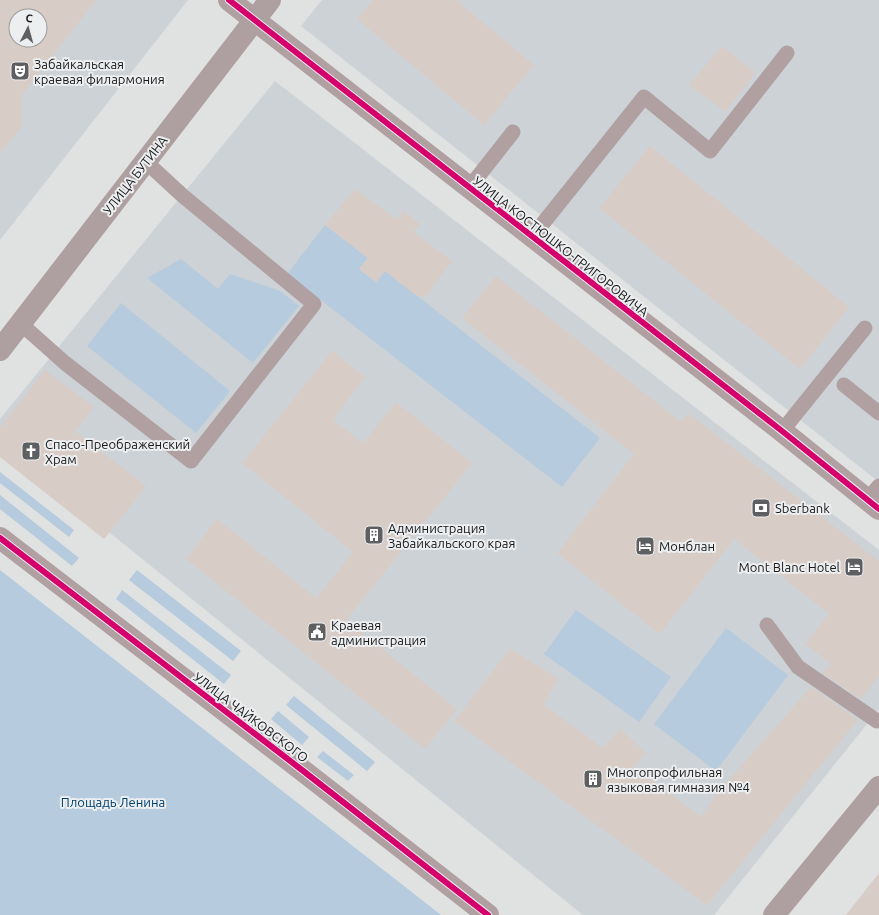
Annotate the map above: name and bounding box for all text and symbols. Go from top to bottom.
north arrow [8,8,48,48]
text: С [25,12,33,24]
place label: Забайкальская краевая филармония [34,57,165,86]
theatre icon: Забайкальская краевая филармония [9,60,31,82]
street label: УЛИЦА БУТИНА [100,133,170,217]
street label: УЛИЦА КОСТЮШКО-ГРИГОРОВИЧА [471,173,652,319]
place label: Спасо-Преображенский Храм [45,437,190,466]
church icon: Спасо-Преображенский Храм [20,440,42,462]
bank icon: Sberbank [750,497,772,519]
place label: Sberbank [775,501,830,515]
place label: Администрация Забайкальского края [388,521,516,550]
building icon: Администрация Забайкальского края [363,524,385,546]
hotel icon: Монблан [634,535,656,557]
place label: Монблан [659,539,715,553]
hotel icon: Mont Blanc Hotel [843,556,865,578]
place label: Mont Blanc Hotel [738,560,841,574]
place label: Краевая администрация [331,618,426,647]
public building icon: Краевая администрация [306,621,328,643]
street label: УЛИЦА ЧАЙКОВСКОГО [191,669,311,765]
place label: Многопрофильная языковая гимназия №4 [607,765,750,794]
building icon: Многопрофильная языковая гимназия №4 [582,768,604,790]
park label: Площадь Ленина [61,795,165,809]

